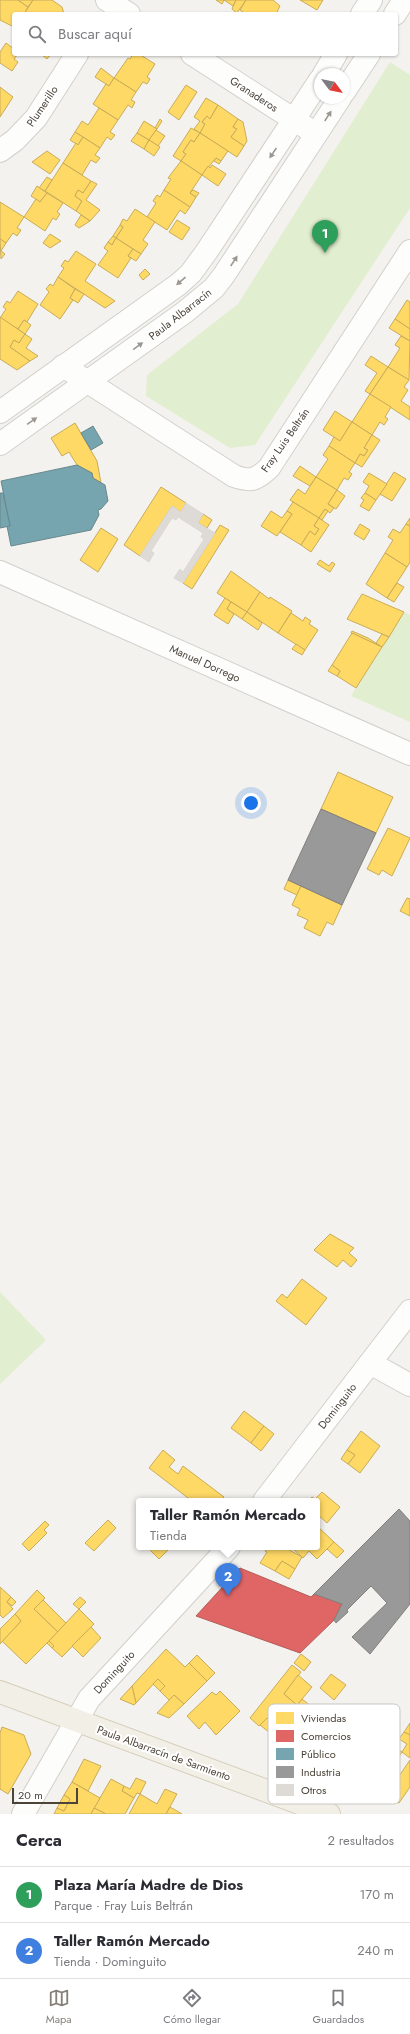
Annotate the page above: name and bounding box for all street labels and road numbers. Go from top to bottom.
street label: Granaderos [227,72,282,116]
street label: Plumerillo [22,82,62,130]
street label: Paula Albarracín [145,284,215,344]
street label: Fray Luis Beltrán [257,405,313,475]
street label: Manuel Dorrego [167,640,243,686]
street label: Dominguito [314,1380,360,1432]
street label: Dominguito [90,1647,138,1697]
street label: Paula Albarracín de Sarmiento [95,1721,233,1785]

